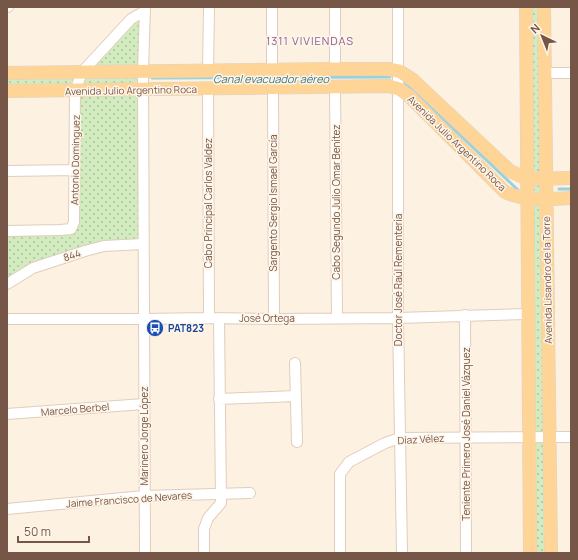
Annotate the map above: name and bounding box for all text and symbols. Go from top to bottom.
north arrow [522,16,562,56]
text: N [527,20,543,37]
district label: 1311 VIVIENDAS [266,33,354,48]
water label: Canal evacuador aéreo [213,71,331,86]
street label: Avenida Julio Argentino Roca [65,82,197,98]
street label: Avenida Julio Argentino Roca [405,92,509,194]
street label: Antonio Dominguez [67,115,83,205]
street label: Cabo Segundo Julio Omar Benítez [329,124,343,280]
street label: Sargento Sergio Ismael García [266,134,280,272]
street label: Cabo Principal Carlos Valdez [201,138,215,268]
street label: Doctor José Raúl Rementería [391,214,405,346]
street label: Avenida Lisandro de la Torre [539,216,555,344]
street label: 844 [61,246,83,264]
street label: José Ortega [239,311,295,325]
bus stop icon: PAT823 [145,318,165,338]
place label: PAT823 [168,321,204,335]
street label: Teniente Primero José Daniel Vázquez [459,347,473,521]
street label: Marinero Jorge López [137,387,151,485]
street label: Marcelo Berbel [40,399,110,419]
street label: Díaz Vélez [397,431,445,447]
street label: Jaime Francisco de Nevares [66,488,192,510]
scale bar [18,518,89,544]
text: 50 m [24,523,51,540]

